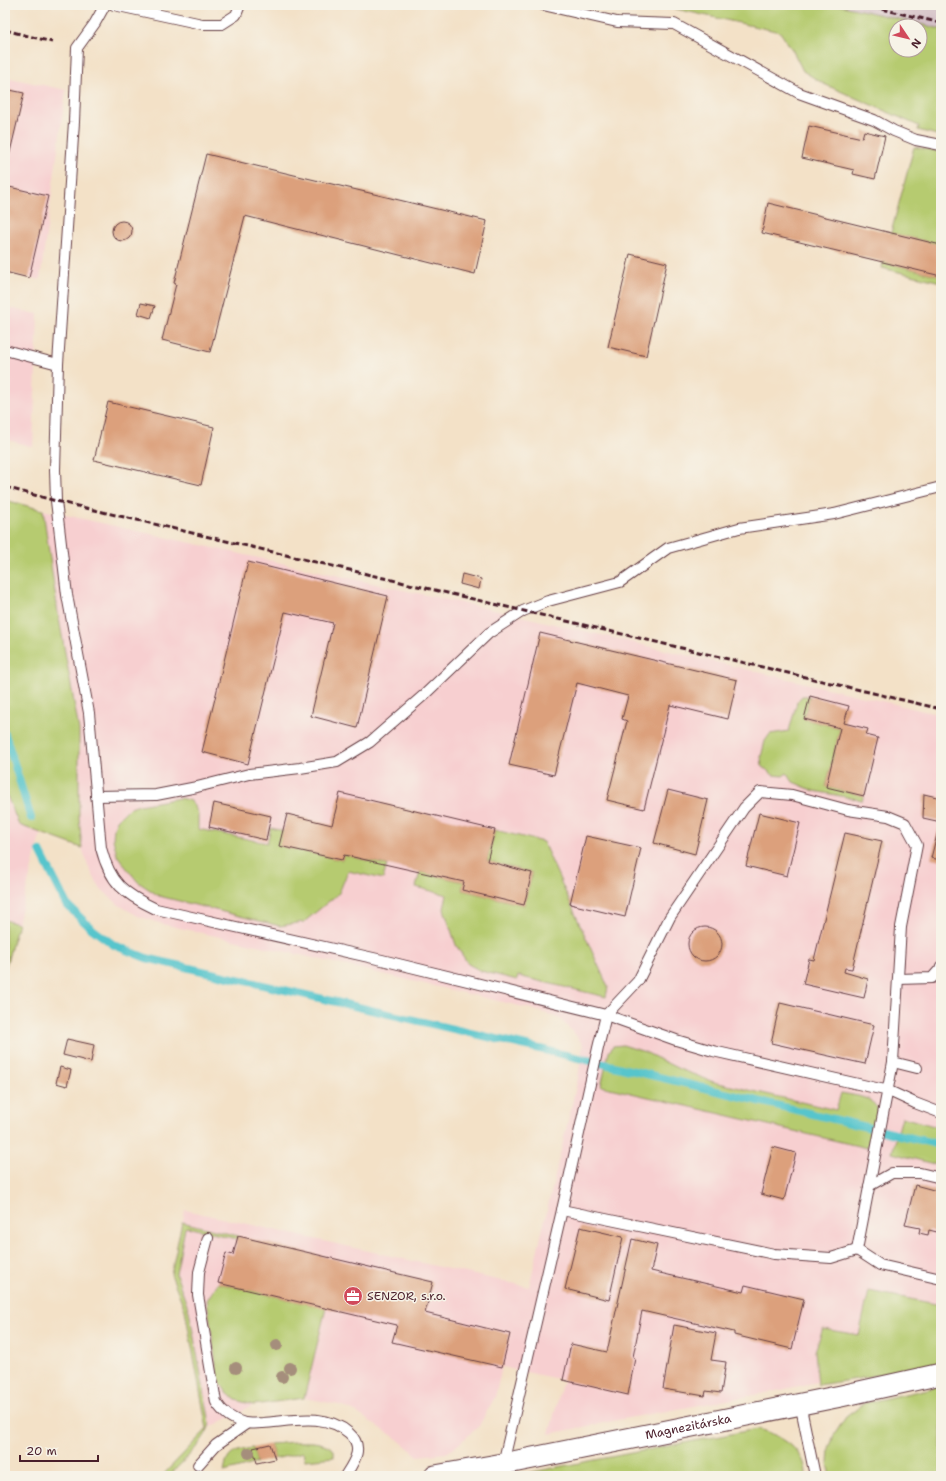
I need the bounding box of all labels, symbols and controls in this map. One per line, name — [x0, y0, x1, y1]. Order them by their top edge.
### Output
north arrow — [888, 18, 928, 58]
text: N — [907, 36, 924, 52]
office icon: SENZOR, s.r.o. — [342, 1285, 364, 1307]
place label: SENZOR, s.r.o. — [367, 1288, 446, 1304]
street label: Magnezitárska — [644, 1410, 733, 1443]
scale bar — [20, 1437, 98, 1463]
text: 20 m — [26, 1443, 57, 1459]

